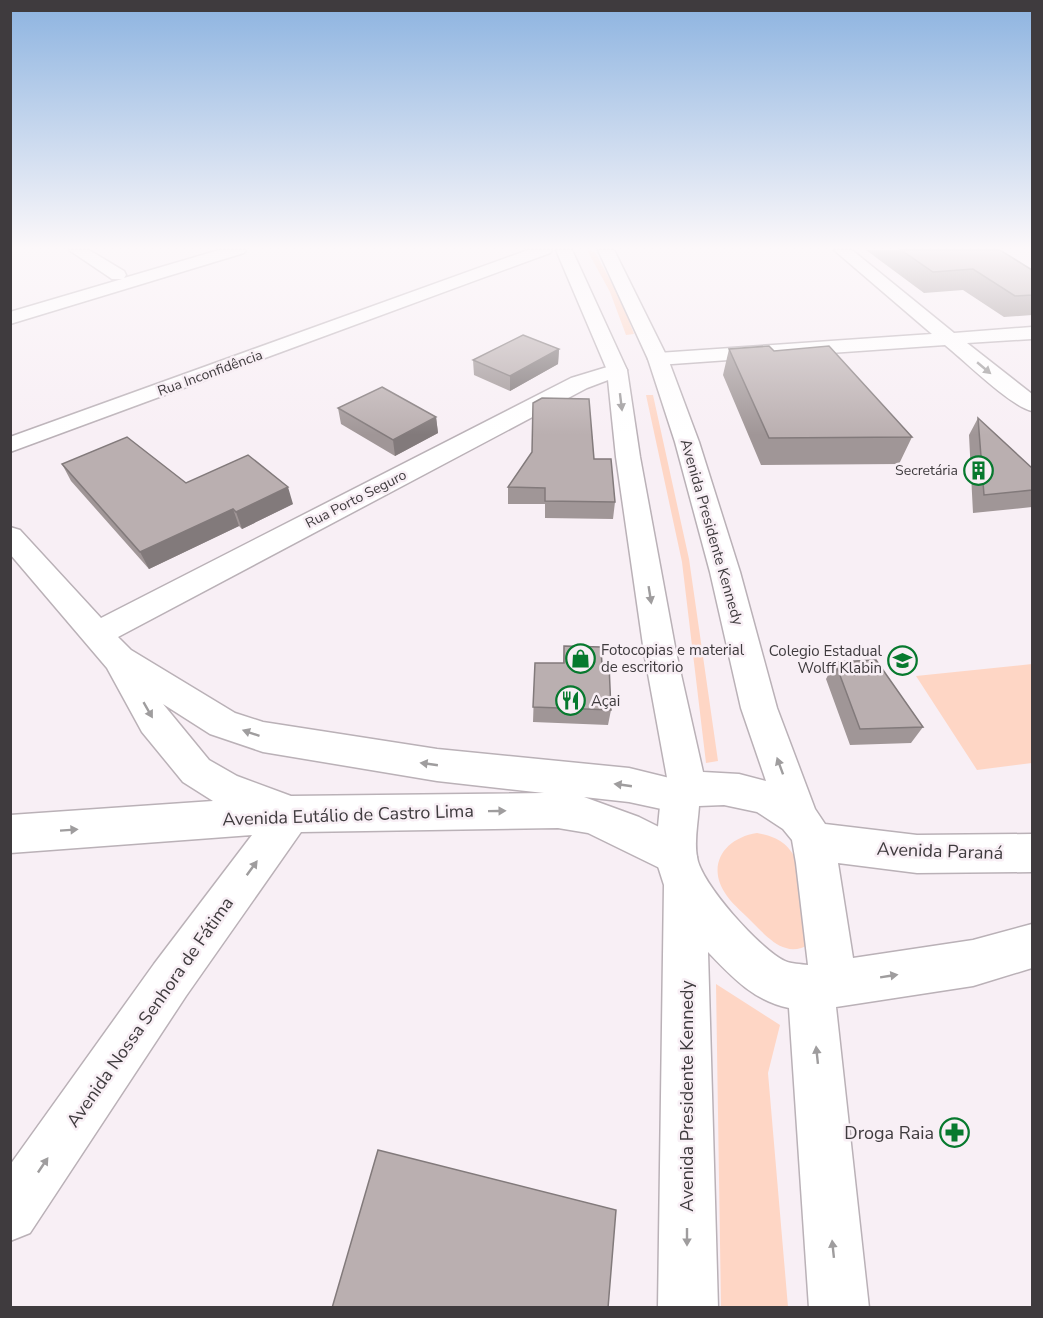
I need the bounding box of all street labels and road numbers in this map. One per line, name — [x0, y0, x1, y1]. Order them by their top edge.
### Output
street label: Rua Inconfidência — [155, 345, 265, 401]
street label: Avenida Presidente Kennedy — [676, 437, 748, 628]
street label: Rua Porto Seguro — [302, 465, 410, 533]
street label: Avenida Eutálio de Castro Lima — [222, 799, 474, 831]
street label: Avenida Paraná — [876, 837, 1004, 865]
street label: Avenida Nossa Senhora de Fátima — [61, 892, 239, 1132]
street label: Avenida Presidente Kennedy — [675, 980, 699, 1212]

